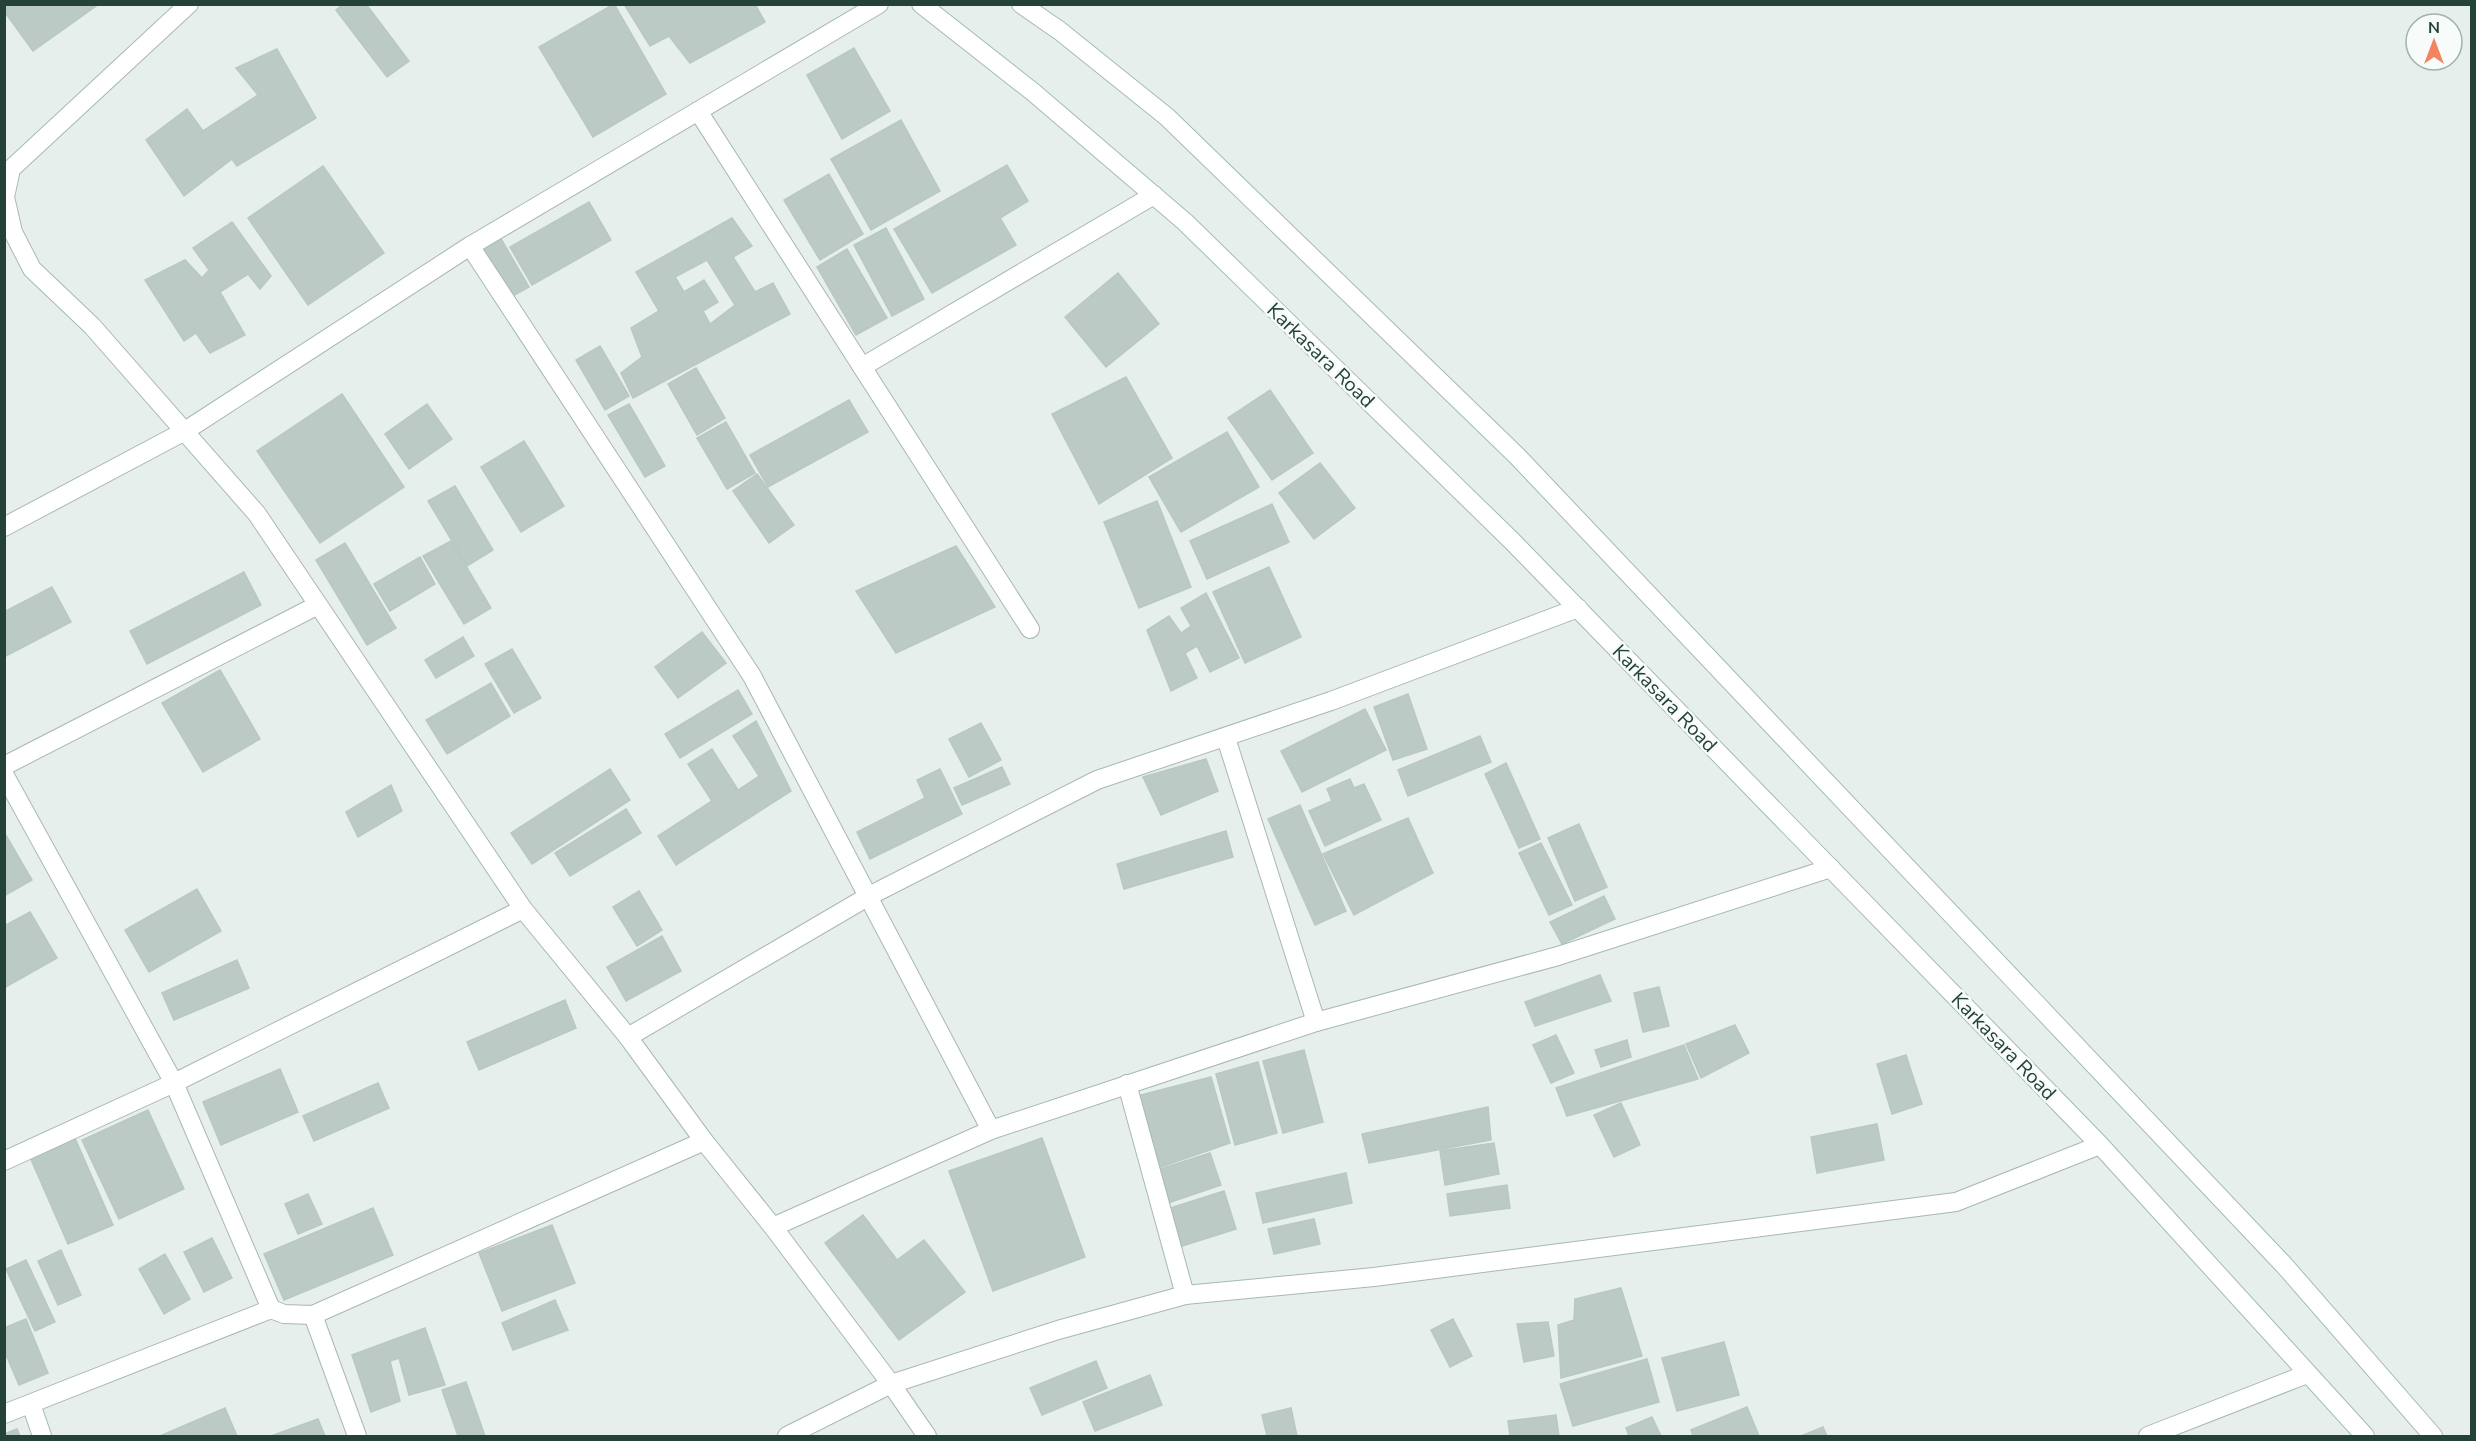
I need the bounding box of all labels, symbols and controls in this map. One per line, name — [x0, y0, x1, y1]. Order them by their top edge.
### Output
north arrow — [2404, 12, 2464, 72]
text: N — [2428, 17, 2440, 39]
street label: Karkasara Road — [1261, 297, 1380, 414]
street label: Karkasara Road — [1606, 639, 1723, 758]
street label: Karkasara Road — [1945, 987, 2062, 1106]

